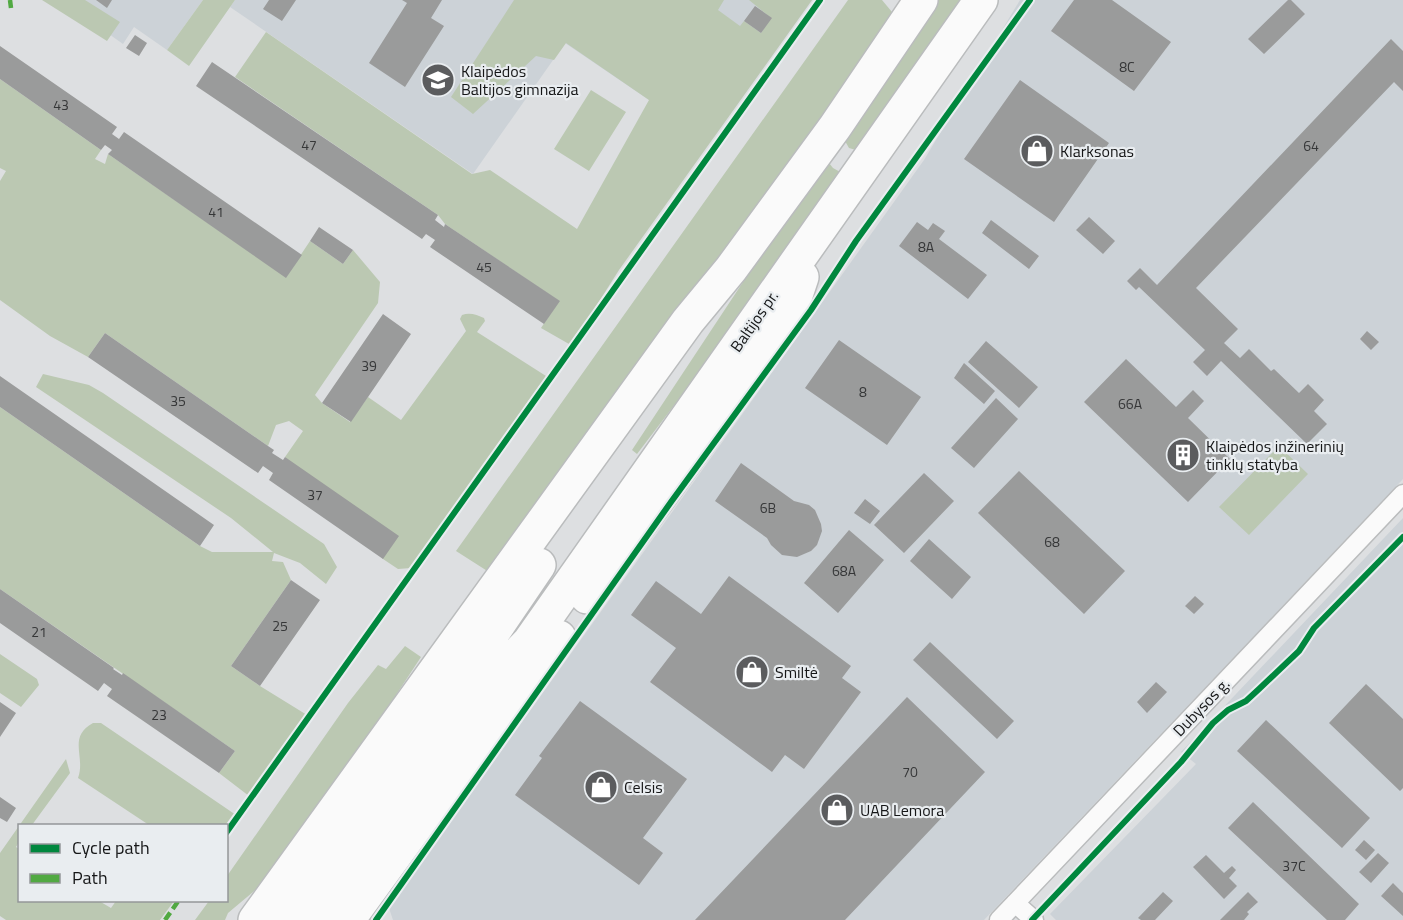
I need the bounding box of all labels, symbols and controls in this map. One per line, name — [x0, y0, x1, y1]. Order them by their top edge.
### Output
house number: 8C — [1119, 56, 1135, 77]
place label: Klaipėdos Baltijos gimnazija — [461, 59, 579, 101]
school or university icon: Klaipėdos Baltijos gimnazija — [420, 62, 456, 98]
house number: 43 — [53, 94, 69, 115]
shop icon: Klarksonas — [1019, 133, 1055, 169]
house number: 47 — [301, 134, 317, 155]
house number: 64 — [1303, 135, 1319, 156]
place label: Klarksonas — [1060, 139, 1134, 163]
house number: 41 — [208, 201, 224, 222]
house number: 8A — [918, 236, 935, 257]
house number: 45 — [476, 256, 492, 277]
street label: Baltijos pr. — [724, 285, 784, 357]
house number: 39 — [361, 355, 377, 376]
house number: 8 — [859, 381, 867, 402]
house number: 35 — [170, 390, 186, 411]
house number: 66A — [1118, 393, 1143, 414]
place label: Klaipėdos inžinerinių tinklų statyba — [1206, 434, 1344, 476]
building icon: Klaipėdos inžinerinių tinklų statyba — [1165, 437, 1201, 473]
house number: 37 — [307, 484, 323, 505]
house number: 6B — [760, 497, 776, 518]
house number: 68 — [1044, 531, 1060, 552]
house number: 68A — [832, 560, 857, 581]
house number: 25 — [272, 615, 288, 636]
house number: 21 — [31, 621, 47, 642]
shop icon: Smiltė — [734, 654, 770, 690]
place label: Smiltė — [775, 660, 818, 684]
street label: Dubysos g. — [1167, 672, 1235, 742]
house number: 23 — [151, 704, 167, 725]
house number: 70 — [902, 761, 918, 782]
shop icon: Celsis — [583, 769, 619, 805]
place label: Celsis — [624, 775, 663, 799]
shop icon: UAB Lemora — [819, 792, 855, 828]
place label: UAB Lemora — [860, 798, 944, 822]
legend — [18, 824, 228, 902]
text: Cycle path — [72, 834, 150, 861]
house number: 37C — [1282, 855, 1306, 876]
text: Path — [72, 864, 108, 891]

